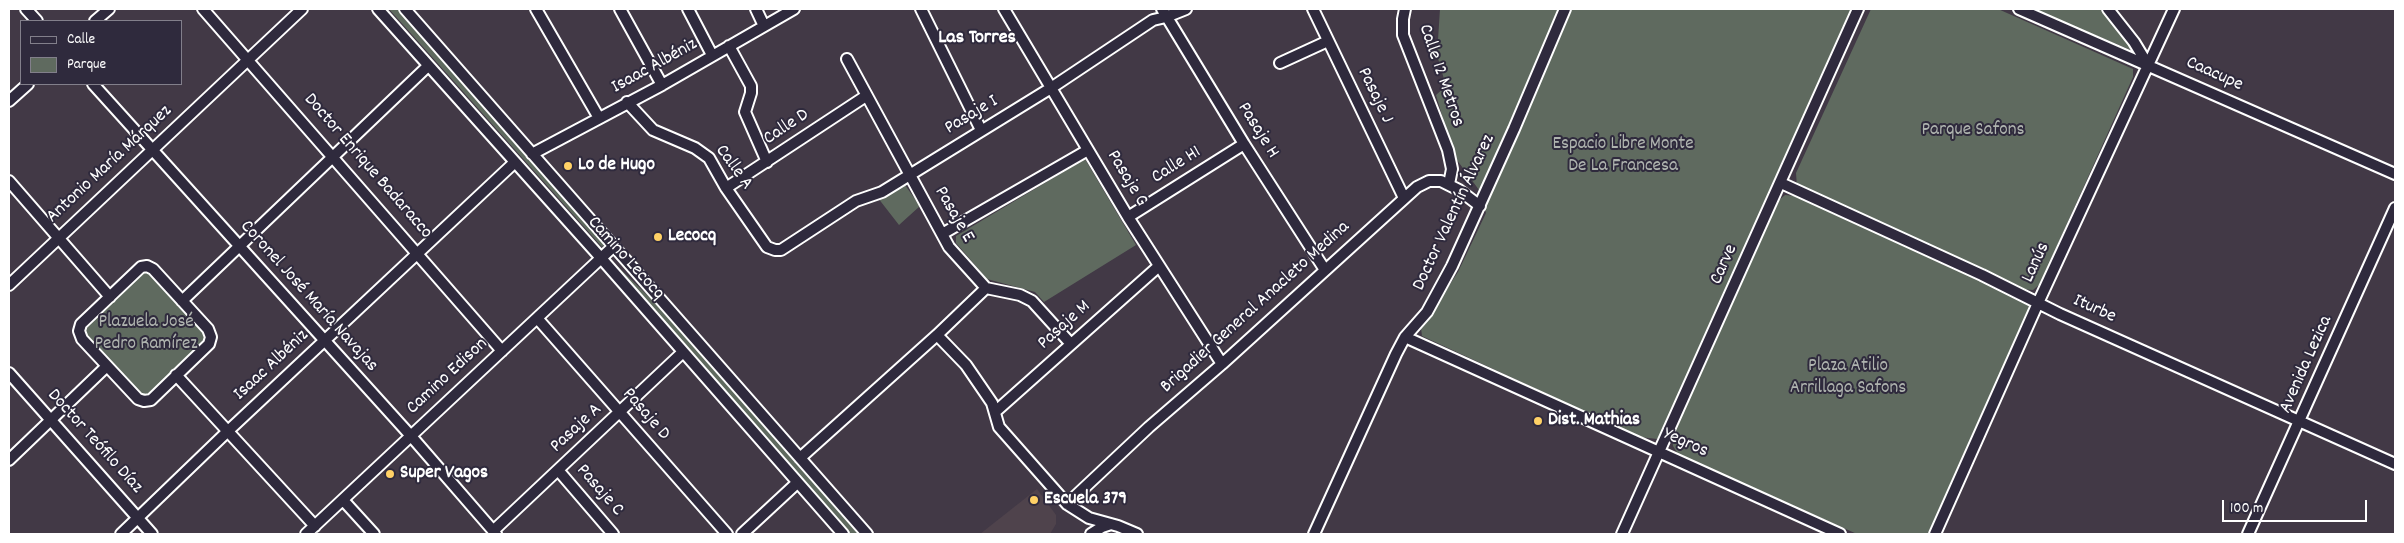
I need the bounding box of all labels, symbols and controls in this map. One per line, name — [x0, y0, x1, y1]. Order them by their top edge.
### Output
legend — [20, 20, 182, 85]
street label: Calle 12 Metros — [1412, 22, 1468, 130]
district label: Las Torres — [938, 27, 1016, 51]
text: Calle — [67, 29, 95, 51]
street label: Isaac Albéniz — [608, 34, 702, 100]
street label: Caacupe — [2182, 52, 2246, 98]
text: Parque — [67, 54, 106, 76]
street label: Pasaje J — [1351, 64, 1397, 128]
street label: Doctor Enrique Badaracco — [298, 90, 436, 244]
street label: Pasaje I — [941, 91, 1003, 141]
street label: Pasaje H — [1231, 99, 1283, 163]
street label: Antonio María Márquez — [42, 101, 178, 229]
street label: Calle D — [760, 105, 814, 151]
park label: Parque Safons — [1921, 120, 2025, 142]
street label: Doctor Valentín Álvarez — [1409, 131, 1501, 295]
park label: Espacio Libre Monte De La Francesa — [1552, 134, 1694, 178]
street label: Calle A — [709, 141, 757, 195]
street label: Calle H1 — [1148, 142, 1206, 190]
street label: Pasaje G — [1100, 147, 1152, 211]
place label: Lo de Hugo — [578, 155, 655, 177]
marker: Lo de Hugo — [562, 160, 574, 172]
street label: Pasaje E — [928, 183, 978, 247]
street label: Camino Lecocq — [581, 212, 669, 306]
street label: Coronel José María Navajas — [234, 216, 382, 378]
street label: Brigadier General Anacleto Medina — [1157, 217, 1355, 399]
place label: Lecocq — [668, 226, 716, 248]
marker: Lecocq — [652, 231, 664, 243]
street label: Lanús — [2018, 239, 2056, 287]
street label: Carve — [1706, 241, 1744, 289]
street label: Iturbe — [2069, 290, 2119, 330]
street label: Pasaje M — [1034, 296, 1096, 356]
park label: Plazuela José Pedro Ramírez — [94, 312, 198, 356]
street label: Avenida Lezica — [2275, 313, 2339, 417]
street label: Isaac Albéniz — [230, 325, 314, 407]
street label: Camino Edison — [403, 334, 493, 420]
park label: Plaza Atilio Arrillaga Safons — [1790, 356, 1906, 400]
street label: Pasaje D — [616, 384, 674, 446]
street label: Doctor Teófilo Díaz — [41, 385, 147, 499]
street label: Pasaje A — [546, 399, 608, 459]
place label: Dist. Mathias — [1548, 410, 1640, 432]
marker: Dist. Mathias — [1532, 415, 1544, 427]
street label: Yegros — [1659, 424, 1711, 464]
street label: Pasaje C — [570, 460, 628, 522]
place label: Super Vagos — [400, 463, 488, 485]
marker: Super Vagos — [384, 468, 396, 480]
place label: Escuela 379 — [1044, 489, 1127, 511]
scale bar — [2224, 490, 2369, 522]
marker: Escuela 379 — [1028, 494, 1040, 506]
text: 100 m — [2230, 498, 2263, 520]

